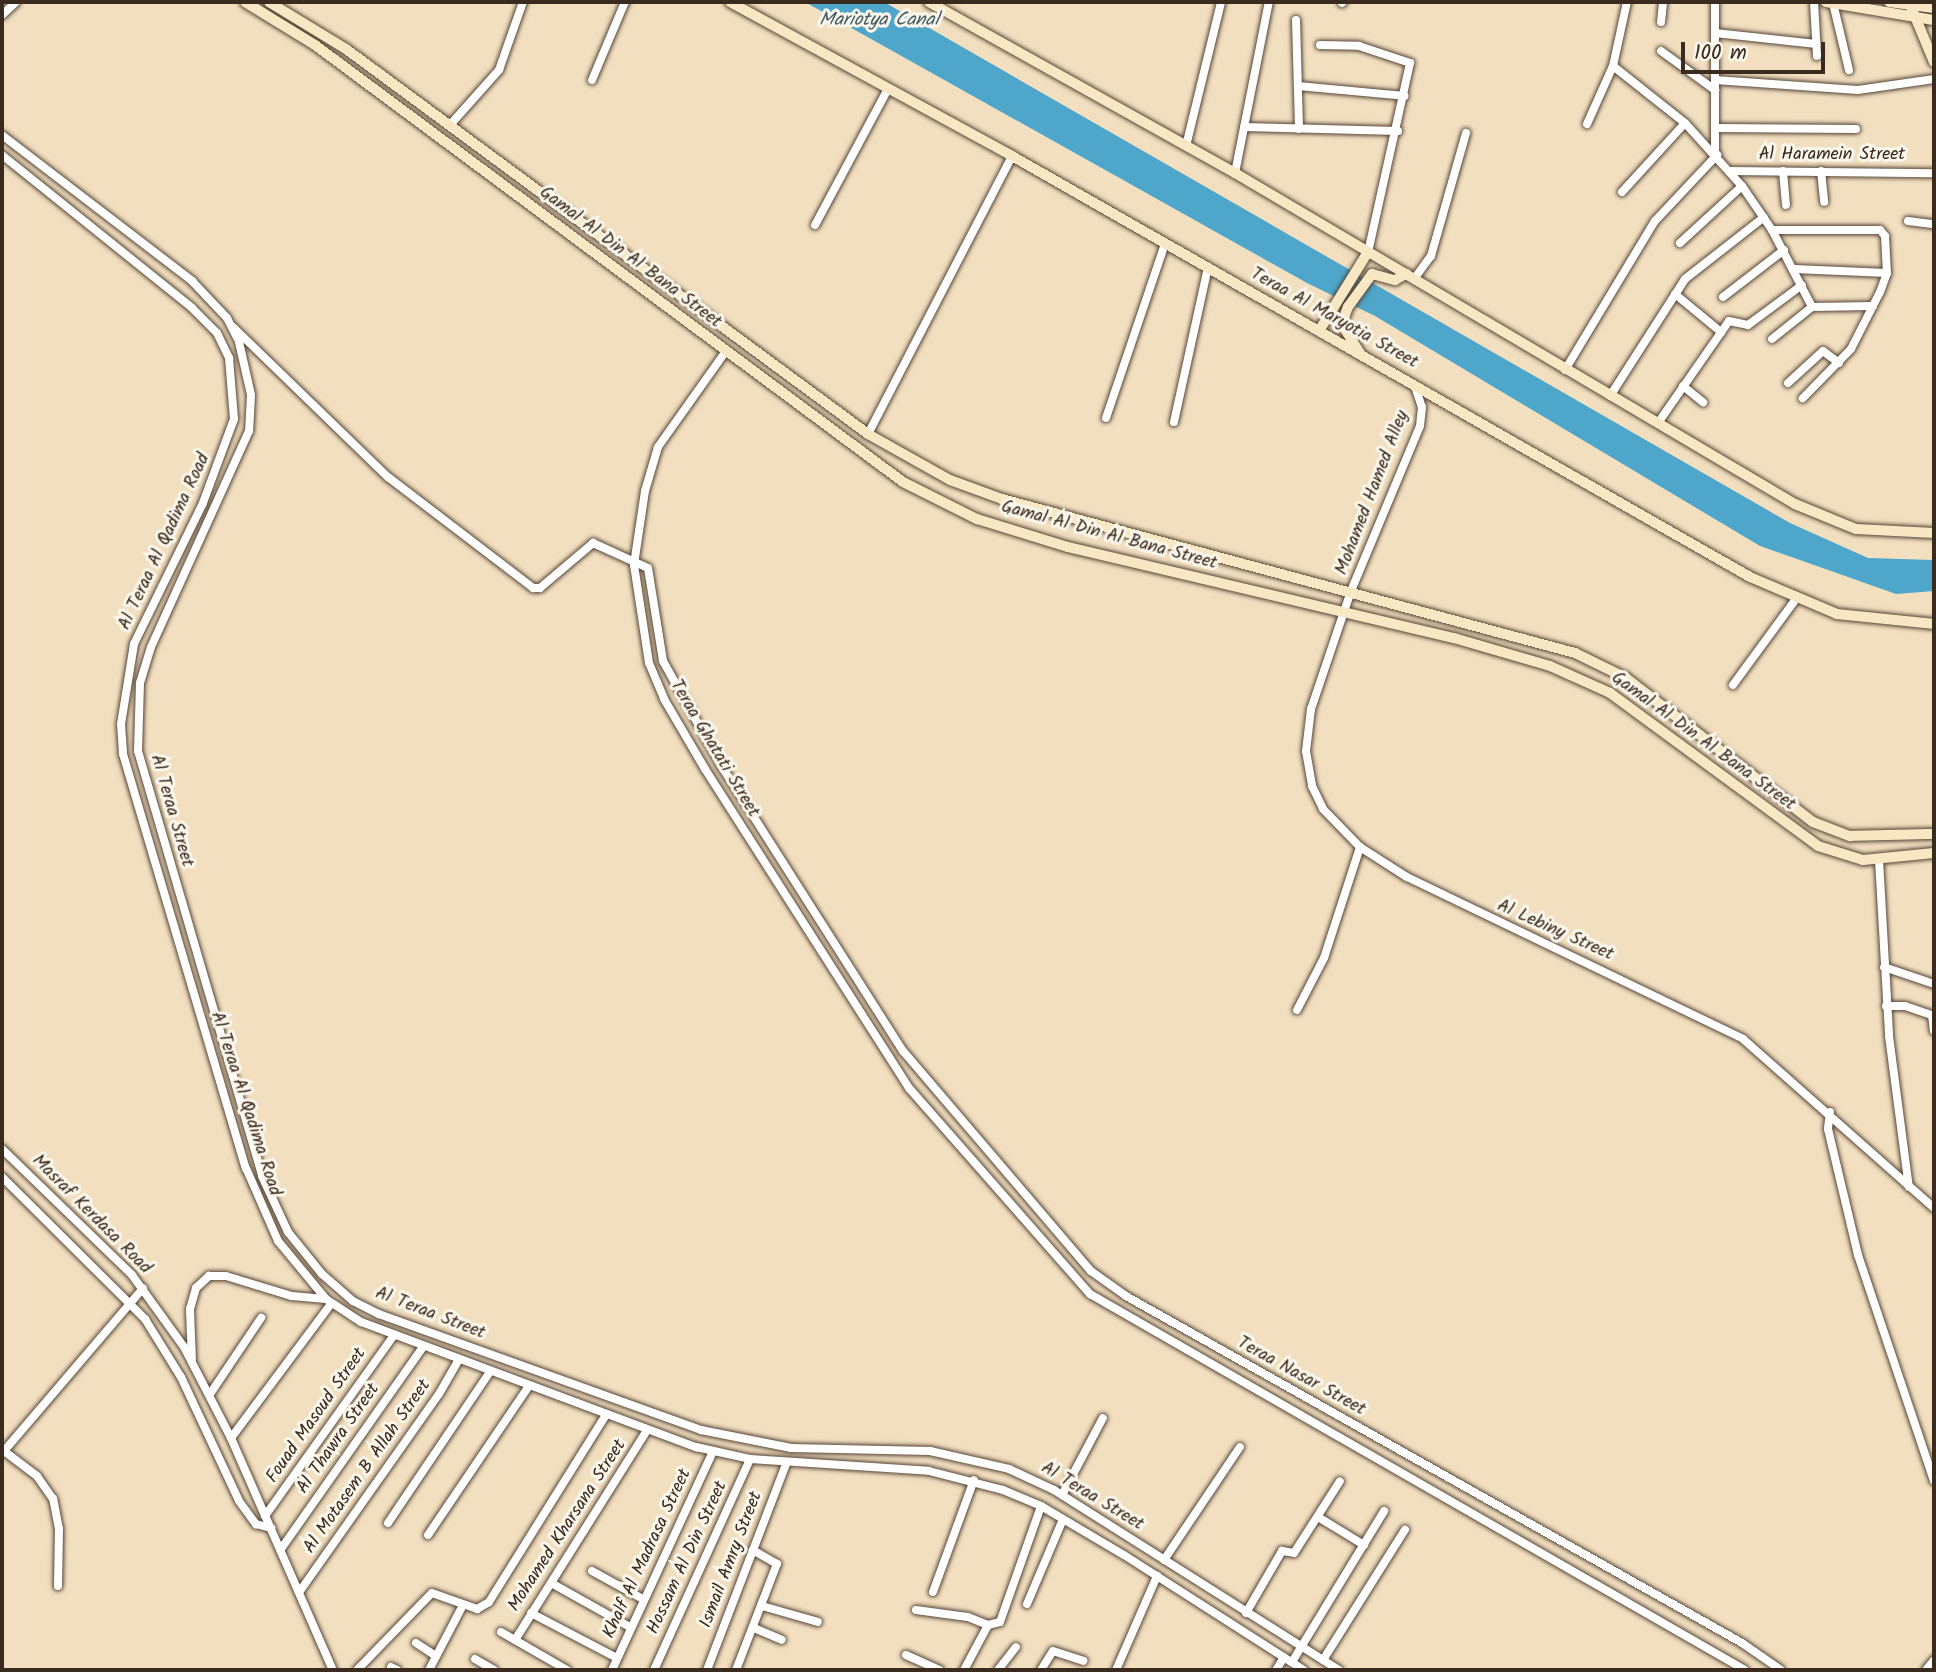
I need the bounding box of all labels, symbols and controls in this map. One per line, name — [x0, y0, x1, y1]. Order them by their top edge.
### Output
water label: Mariotya Canal — [819, 10, 939, 32]
scale bar — [1684, 28, 1828, 72]
text: 100 m — [1694, 37, 1747, 70]
street label: Al Haramein Street — [1759, 144, 1905, 166]
street label: Gamal Al Din Al Bana Street — [535, 182, 725, 334]
street label: Teraa Al Maryotia Street — [1246, 264, 1422, 374]
street label: Mohamed Hamed Alley — [1332, 408, 1414, 578]
street label: Al Teraa Al Qadima Road — [115, 450, 215, 634]
street label: Gamal Al Din Al Bana Street — [999, 497, 1219, 575]
street label: Gamal Al Din Al Bana Street — [1607, 668, 1799, 816]
street label: Teraa Ghatati Street — [664, 676, 764, 822]
street label: Al Teraa Street — [145, 752, 197, 870]
street label: Al Lebiny Street — [1493, 896, 1617, 966]
street label: Al Teraa Al Qadima Road — [205, 1009, 285, 1199]
street label: Masraf Kerdasa Road — [27, 1151, 155, 1279]
street label: Al Teraa Street — [372, 1283, 488, 1345]
street label: Teraa Nasar Street — [1233, 1333, 1369, 1421]
street label: Fouad Masoud Street — [262, 1344, 372, 1488]
street label: Al Motasem B Allah Street — [300, 1376, 436, 1558]
street label: Al Thawra Street — [293, 1380, 385, 1498]
street label: Mohamed Kharsana Street — [504, 1436, 632, 1616]
street label: Al Teraa Street — [1037, 1458, 1147, 1536]
street label: Khalf Al Madrasa Street — [599, 1466, 697, 1642]
street label: Hossam Al Din Street — [643, 1478, 733, 1638]
street label: Ismail Amry Street — [696, 1489, 768, 1631]

